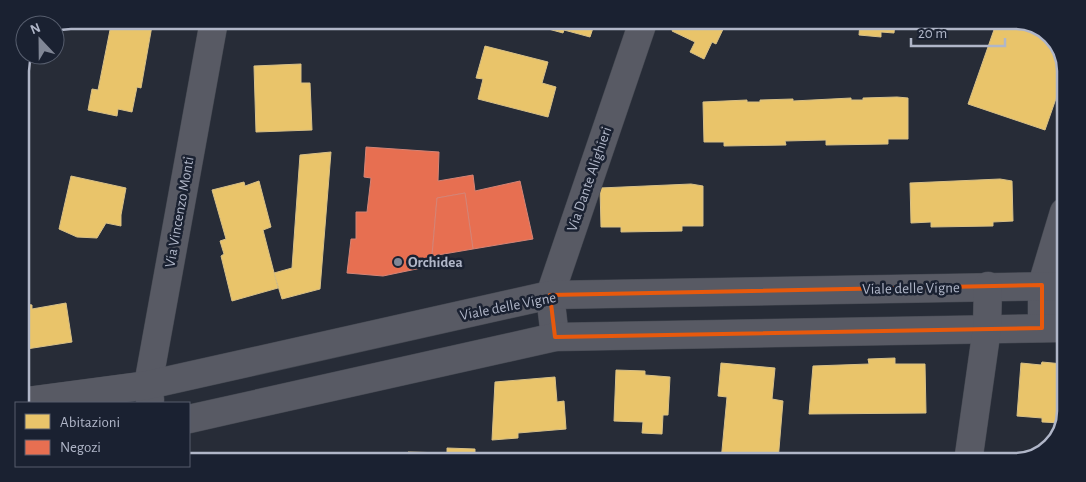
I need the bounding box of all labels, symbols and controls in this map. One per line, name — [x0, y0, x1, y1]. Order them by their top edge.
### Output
north arrow — [15, 15, 65, 65]
scale bar — [911, 15, 1005, 47]
text: N — [28, 21, 43, 37]
text: 20 m — [918, 26, 947, 41]
street label: Via Dante Alighieri — [565, 125, 614, 234]
street label: Via Vincenzo Monti — [162, 155, 197, 269]
place label: Orchidea — [408, 255, 463, 270]
marker: Orchidea — [392, 256, 404, 268]
street label: Viale delle Vigne — [862, 280, 960, 297]
street label: Viale delle Vigne — [459, 290, 558, 323]
legend — [15, 402, 190, 467]
text: Abitazioni — [60, 415, 120, 430]
text: Negozi — [60, 440, 101, 455]

